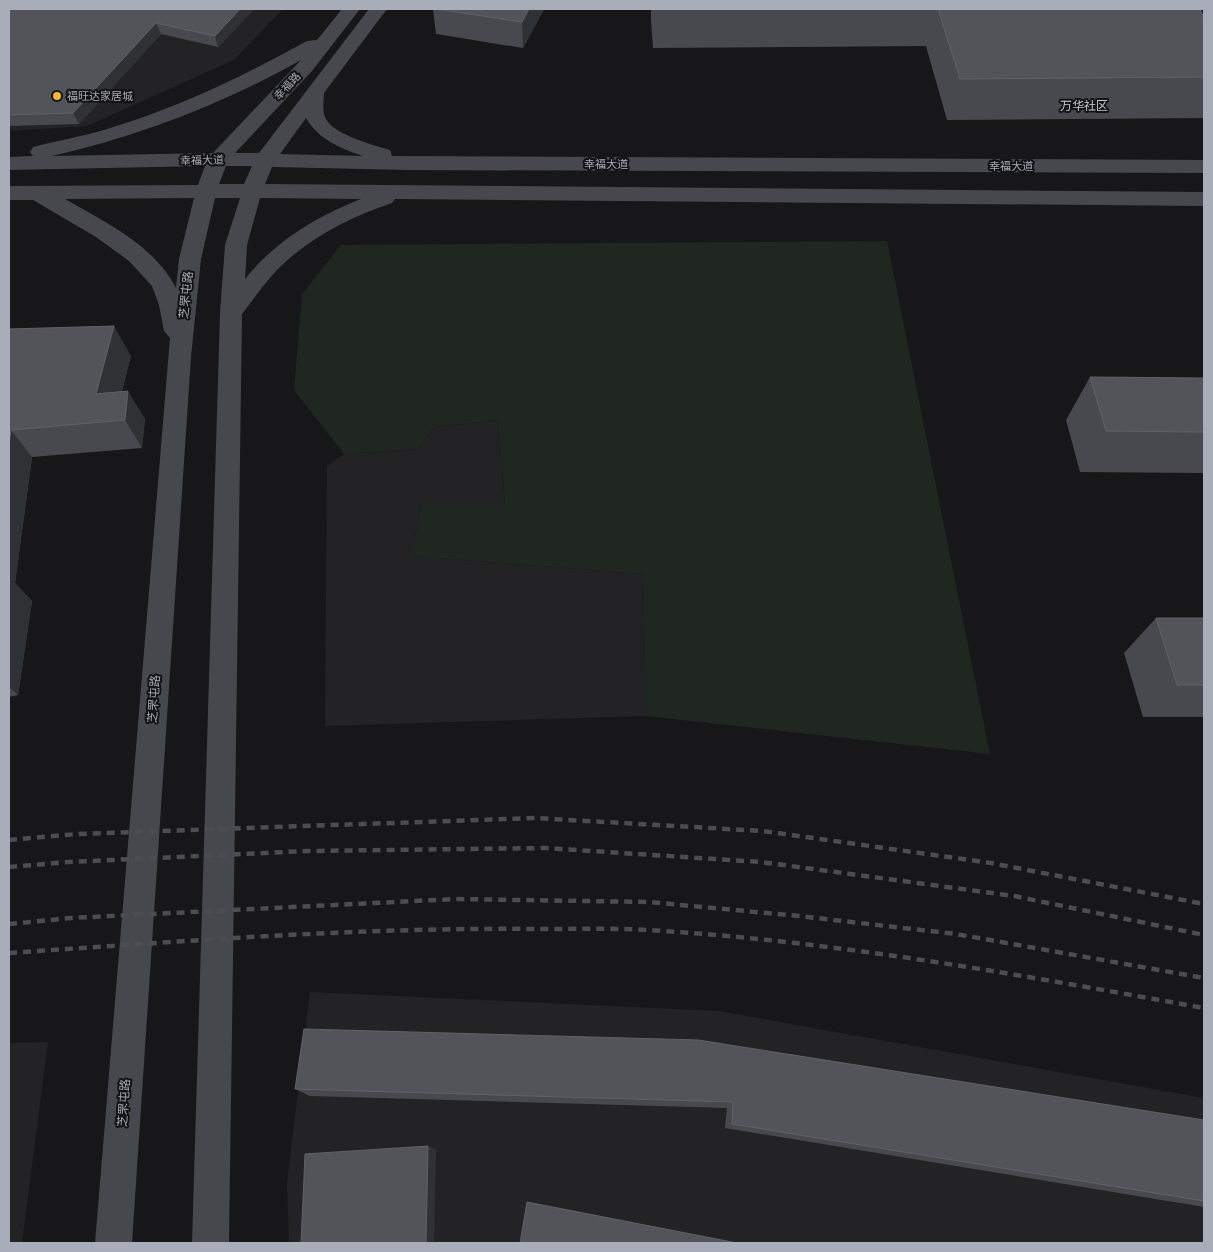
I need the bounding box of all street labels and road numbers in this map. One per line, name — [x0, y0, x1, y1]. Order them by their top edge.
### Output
street label: 幸福路 — [271, 70, 303, 103]
street label: 幸福大道 — [180, 154, 224, 167]
street label: 幸福大道 — [584, 158, 628, 171]
street label: 幸福大道 — [989, 160, 1033, 173]
street label: 芝罘屯路 — [177, 270, 195, 320]
street label: 芝罘屯路 — [145, 675, 163, 723]
street label: 芝罘屯路 — [115, 1079, 133, 1127]

